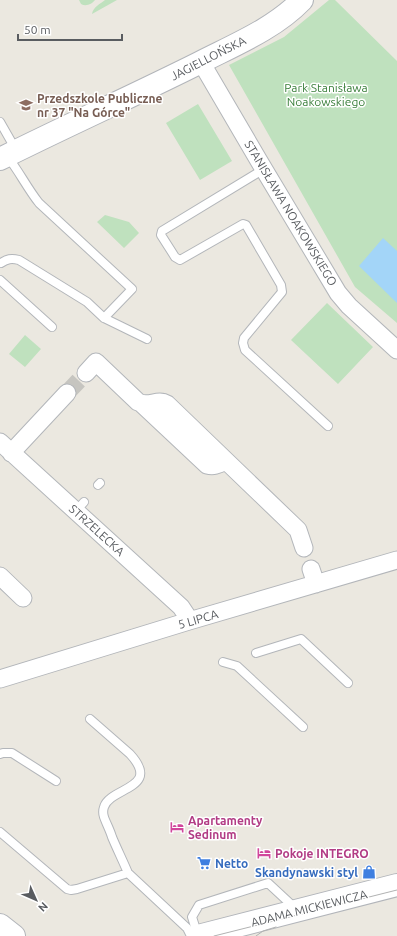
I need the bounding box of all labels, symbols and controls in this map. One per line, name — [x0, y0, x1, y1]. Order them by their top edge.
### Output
scale bar — [18, 16, 122, 42]
text: 50 m — [24, 23, 51, 36]
street label: JAGIELLOŃSKA — [168, 33, 248, 83]
park label: Park Stanisława Noakowskiego — [284, 81, 368, 108]
place label: Przedszkole Publiczne nr 37 "Na Górce" — [37, 92, 162, 119]
school or university icon: Przedszkole Publiczne nr 37 "Na Górce" — [18, 97, 34, 113]
street label: STANISŁAWA NOAKOWSKIEGO — [242, 138, 340, 288]
street label: STRZELECKA — [67, 502, 127, 558]
street label: 5 LIPCA — [176, 607, 220, 631]
place label: Apartamenty Sedinum — [188, 814, 263, 841]
hotel icon: Apartamenty Sedinum — [169, 819, 185, 835]
hotel icon: Pokoje INTEGRO — [256, 845, 272, 861]
place label: Pokoje INTEGRO — [275, 847, 369, 860]
supermarket icon: Netto — [196, 855, 212, 871]
place label: Netto — [215, 857, 248, 870]
shop icon: Skandynawski styl — [361, 864, 377, 880]
place label: Skandynawski styl — [255, 866, 358, 879]
north arrow — [16, 880, 56, 920]
street label: ADAMA MICKIEWICZA — [250, 887, 369, 929]
text: N — [36, 900, 50, 914]

